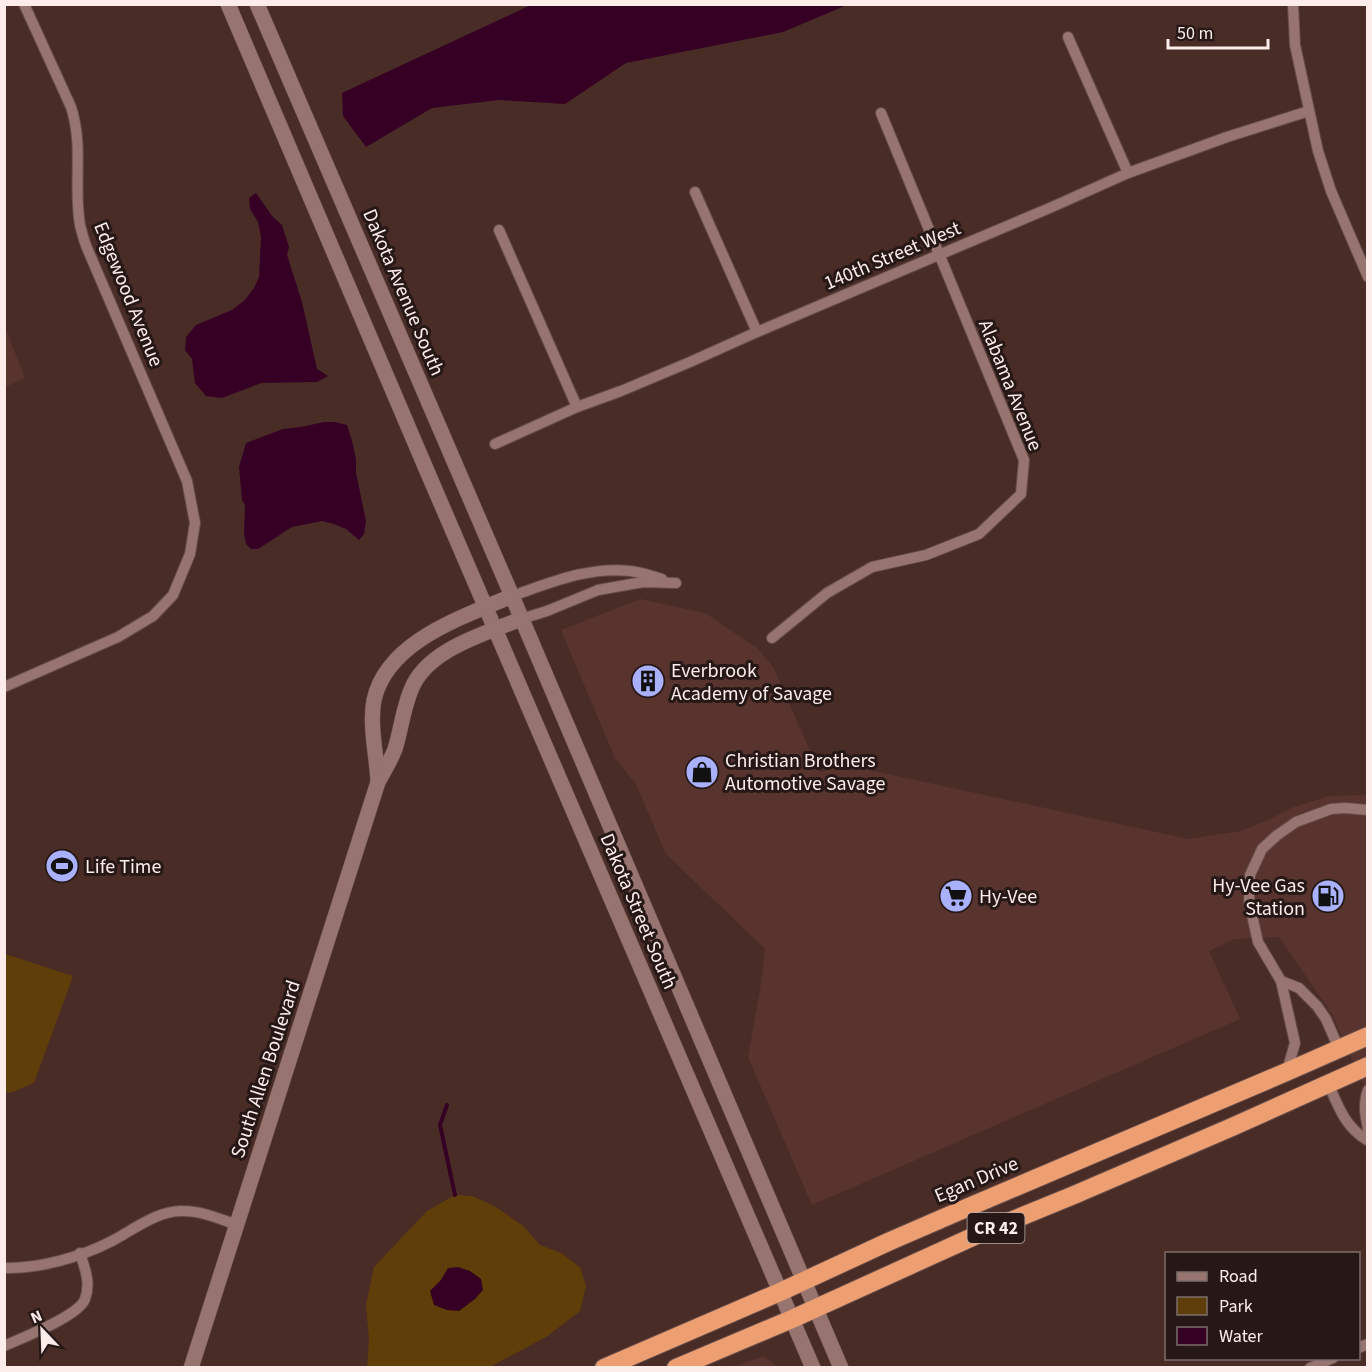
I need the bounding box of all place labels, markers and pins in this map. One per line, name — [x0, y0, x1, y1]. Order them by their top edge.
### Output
place label: Everbrook Academy of Savage — [671, 657, 832, 708]
building icon: Everbrook Academy of Savage — [630, 663, 666, 699]
place label: Christian Brothers Automotive Savage — [725, 747, 885, 798]
shop icon: Christian Brothers Automotive Savage — [684, 754, 720, 790]
sports icon: Life Time — [44, 848, 80, 884]
place label: Life Time — [85, 853, 161, 881]
place label: Hy-Vee Gas Station — [1212, 872, 1305, 923]
supermarket icon: Hy-Vee — [938, 878, 974, 914]
fuel station icon: Hy-Vee Gas Station — [1310, 878, 1346, 914]
place label: Hy-Vee — [979, 883, 1037, 911]

